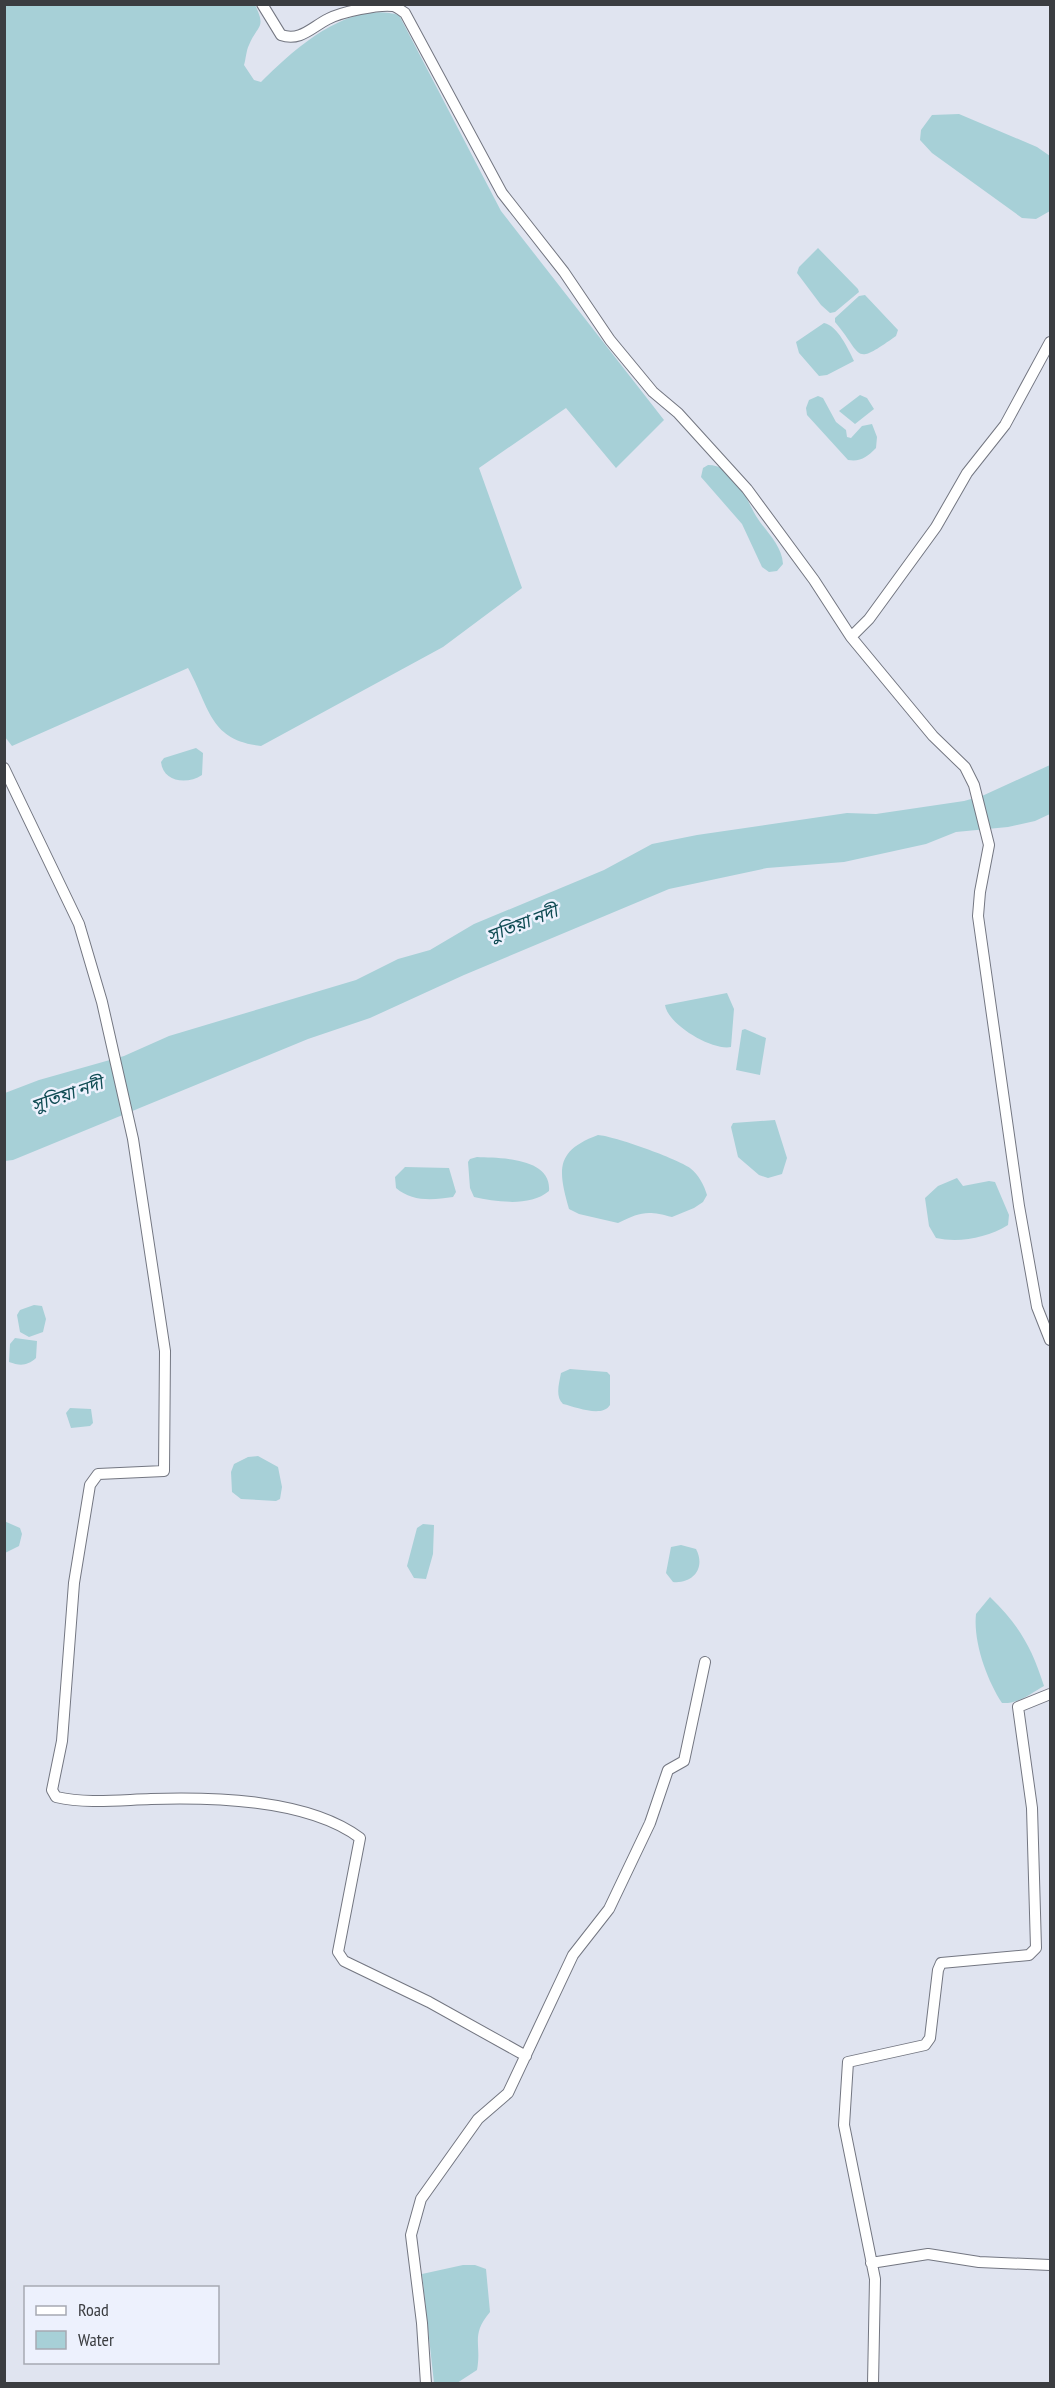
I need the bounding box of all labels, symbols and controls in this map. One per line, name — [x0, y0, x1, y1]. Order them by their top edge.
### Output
water label: সুতিয়া নদী — [483, 898, 564, 947]
water label: সুতিয়া নদী — [28, 1070, 109, 1117]
legend — [24, 2286, 219, 2364]
text: Road — [78, 2298, 109, 2321]
text: Water — [78, 2328, 114, 2351]

